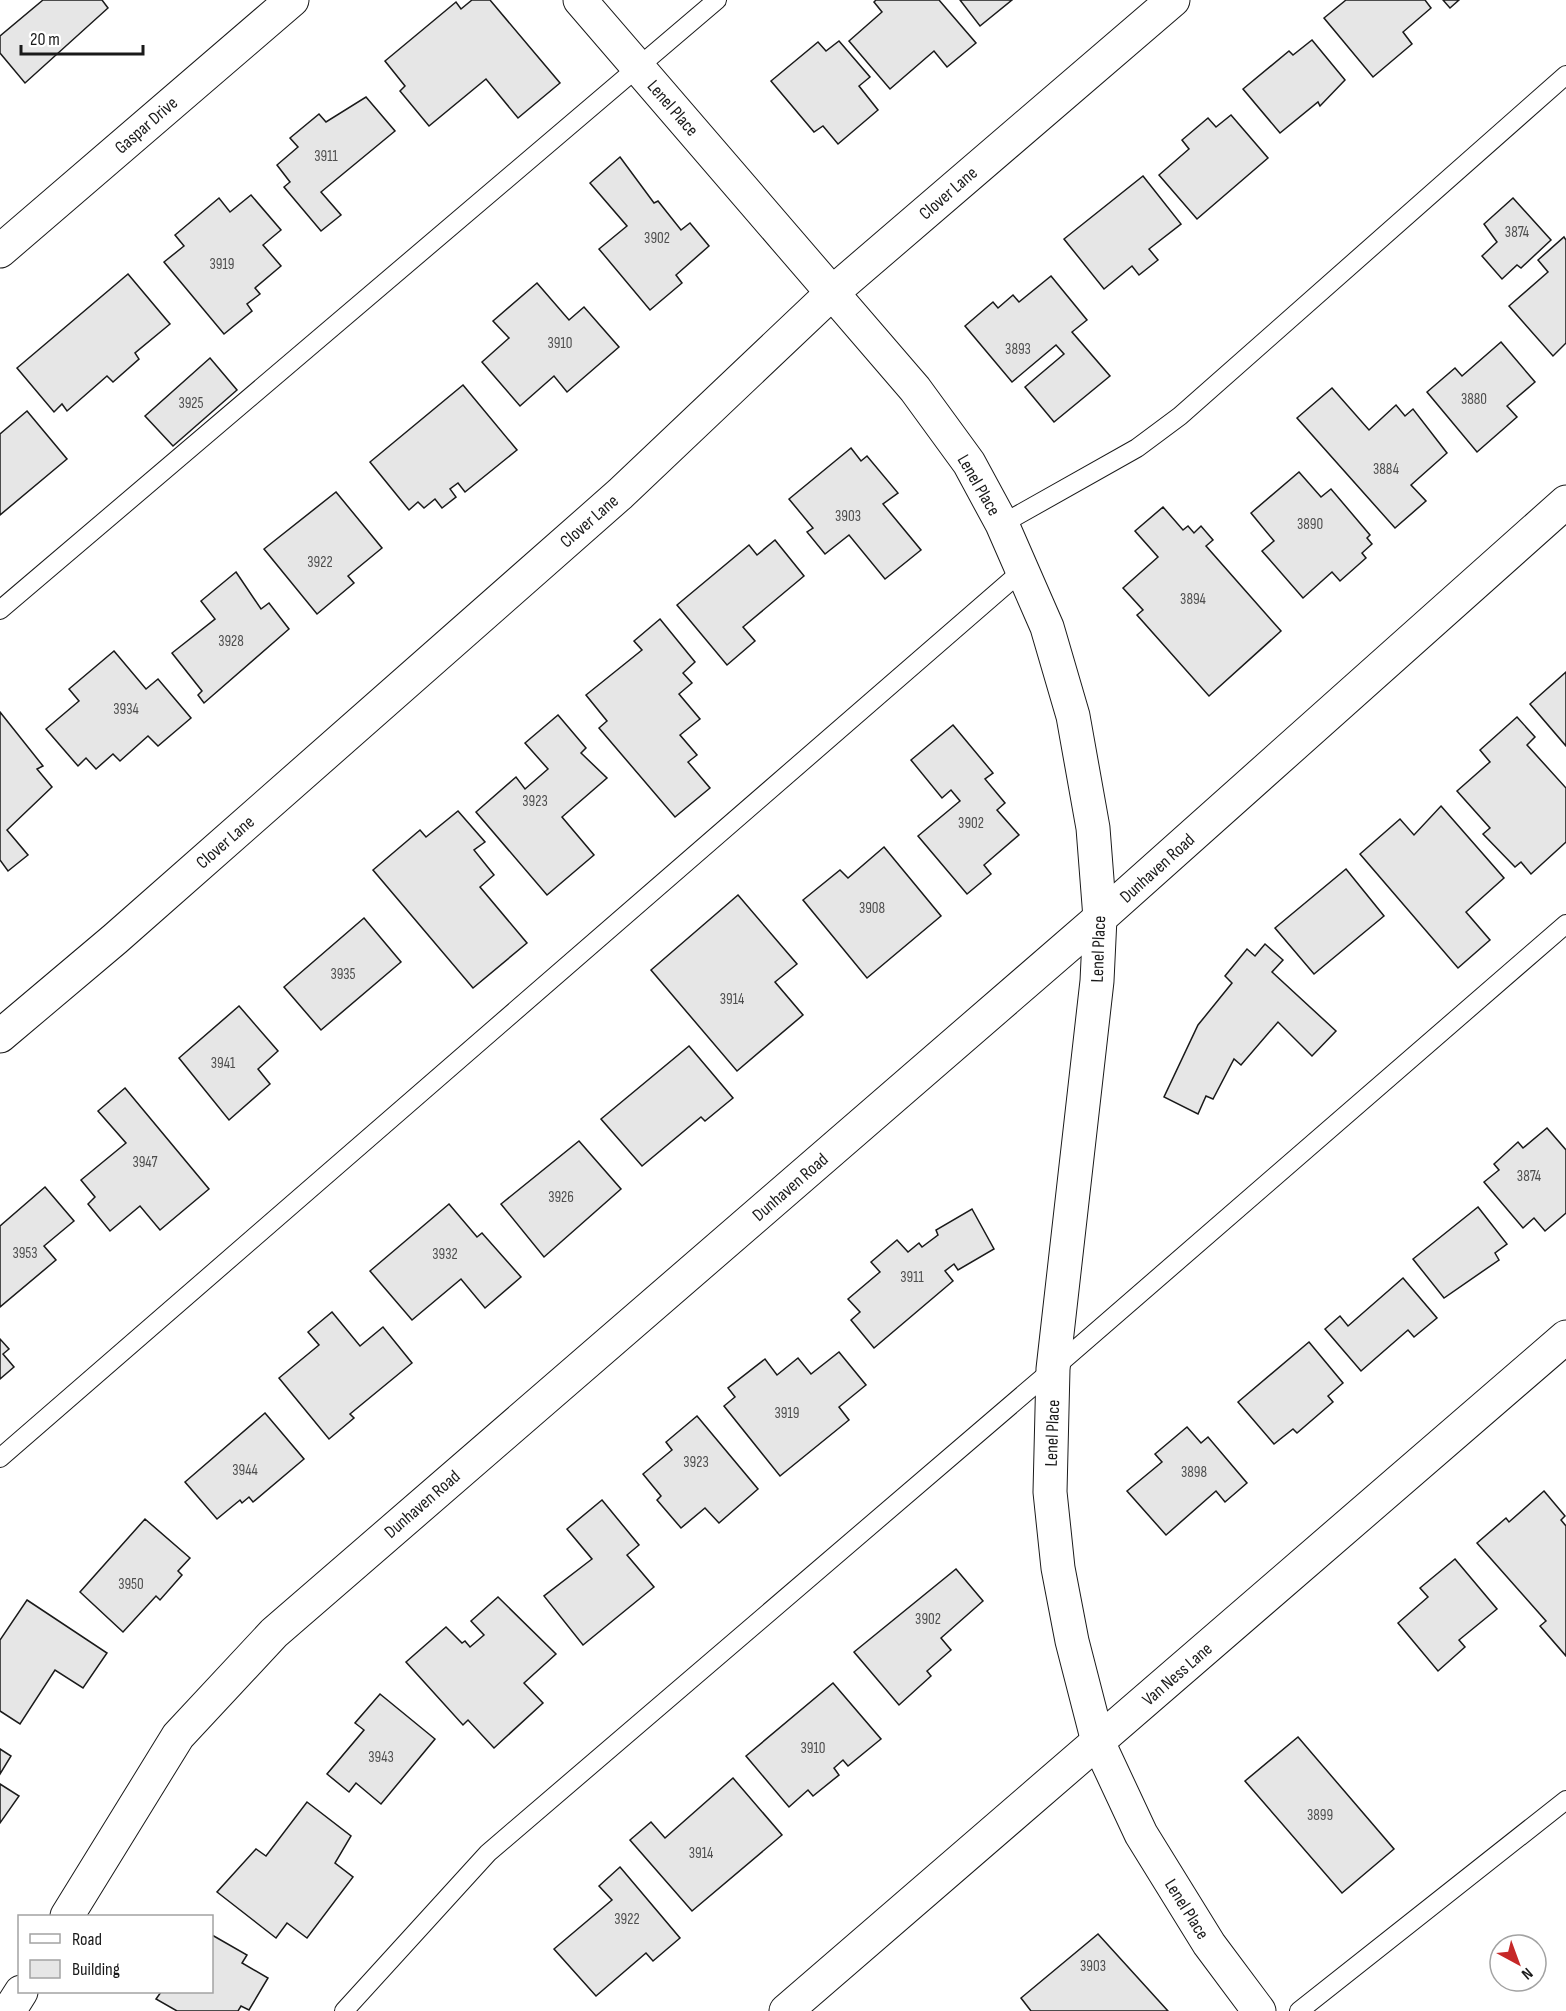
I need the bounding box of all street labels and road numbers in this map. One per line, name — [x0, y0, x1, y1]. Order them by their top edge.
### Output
street label: Lenel Place — [643, 76, 703, 141]
street label: Gaspar Drive — [111, 92, 182, 158]
street label: Clover Lane — [915, 162, 982, 224]
street label: Lenel Place — [953, 451, 1004, 520]
street label: Clover Lane — [556, 490, 623, 552]
street label: Clover Lane — [192, 811, 259, 873]
street label: Dunhaven Road — [1116, 829, 1199, 907]
street label: Lenel Place — [1087, 915, 1110, 983]
street label: Dunhaven Road — [748, 1149, 832, 1226]
street label: Lenel Place — [1041, 1399, 1064, 1467]
street label: Dunhaven Road — [380, 1466, 464, 1543]
street label: Van Ness Lane — [1138, 1638, 1217, 1710]
street label: Lenel Place — [1160, 1875, 1213, 1943]

